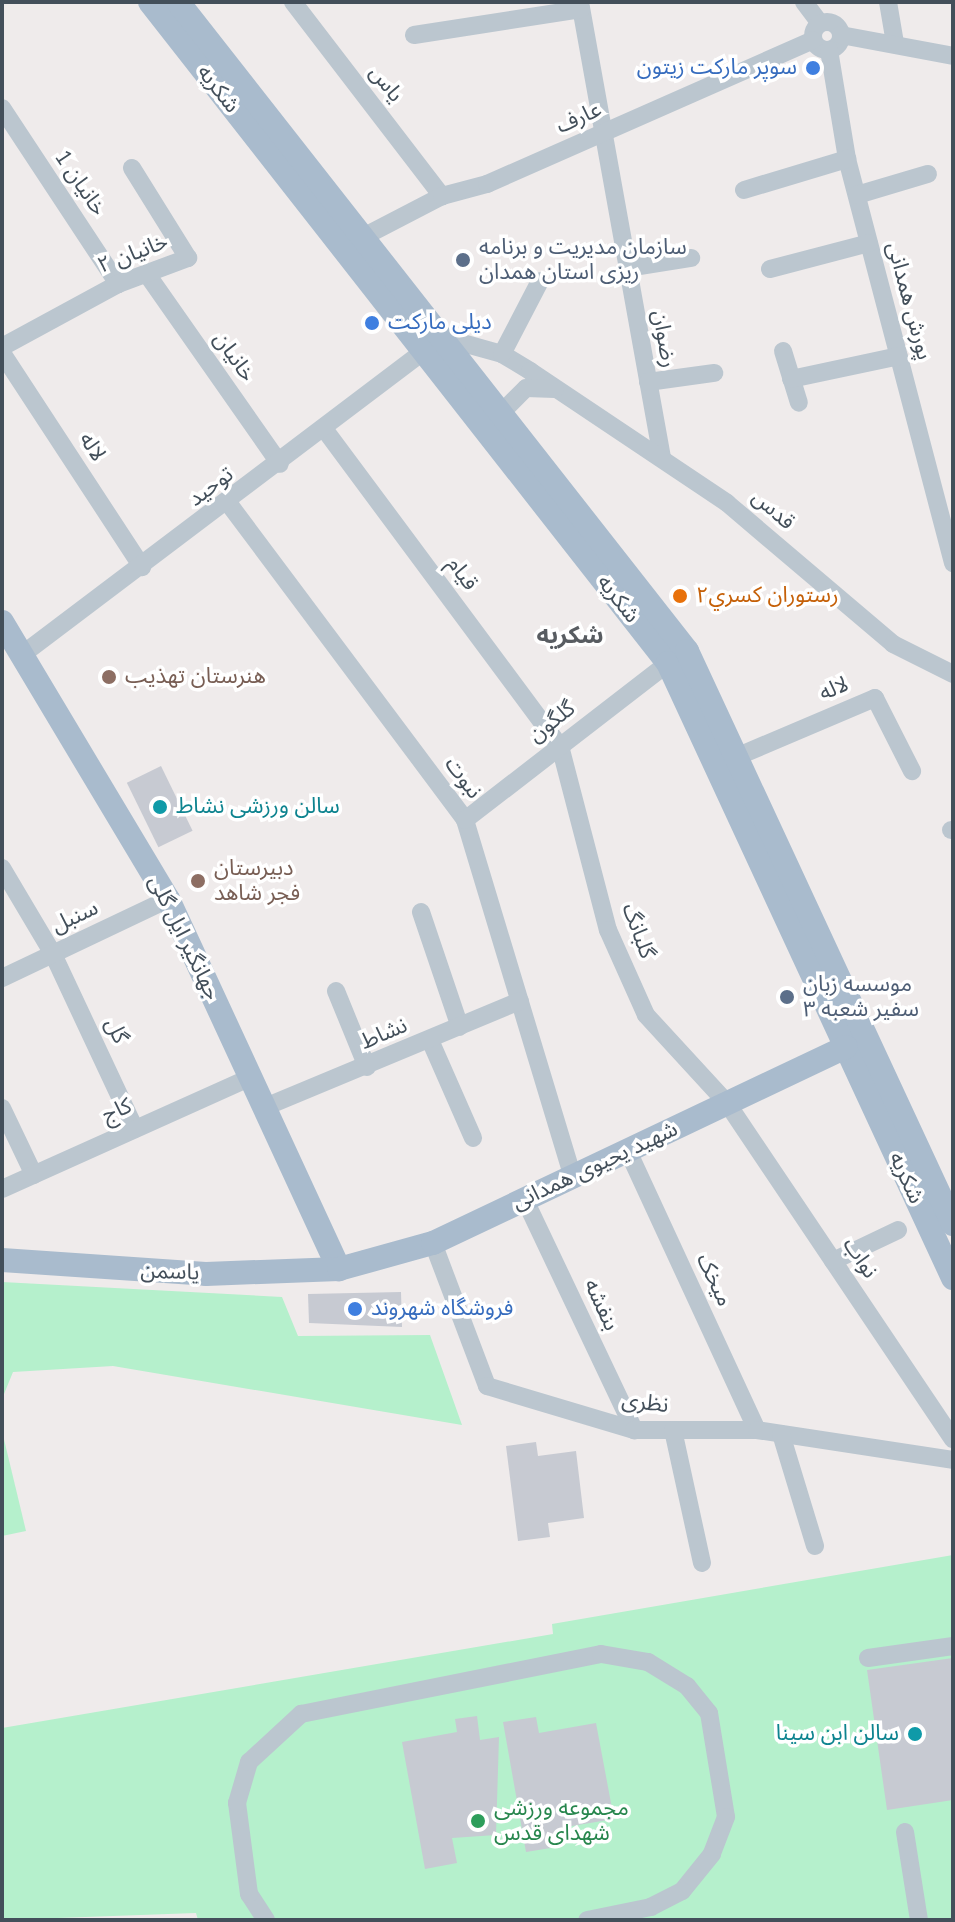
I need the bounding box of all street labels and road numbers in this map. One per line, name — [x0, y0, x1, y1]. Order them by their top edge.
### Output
street label: شکریه — [191, 60, 245, 118]
street label: یاس — [363, 60, 409, 108]
street label: عارف — [552, 96, 606, 140]
street label: خانیان 1 — [48, 145, 112, 221]
street label: خانیان ۲ — [94, 229, 172, 279]
street label: پورش همدانی — [881, 239, 937, 363]
street label: رضوان — [646, 308, 682, 370]
street label: خانیان — [207, 327, 261, 387]
street label: لاله — [73, 428, 111, 466]
street label: توحید — [183, 461, 239, 513]
street label: قدس — [746, 484, 800, 536]
street label: قیام — [441, 552, 483, 596]
street label: شکریه — [591, 570, 645, 628]
street label: لاله — [815, 671, 853, 707]
street label: گلگون — [523, 696, 581, 748]
street label: نبوت — [439, 752, 487, 804]
street label: جهانگیر ایل گلی — [142, 871, 226, 1005]
street label: سنبل — [47, 895, 103, 939]
street label: گلبانگ — [616, 900, 660, 962]
street label: نشاط — [357, 1012, 411, 1056]
street label: گل — [99, 1014, 133, 1048]
street label: کاج — [98, 1093, 136, 1129]
street label: شهید یحیوی همدانی — [508, 1116, 682, 1216]
street label: شکریه — [883, 1148, 929, 1208]
street label: نواب — [837, 1233, 883, 1283]
street label: میخک — [690, 1249, 738, 1311]
street label: یاسمن — [140, 1258, 200, 1286]
street label: بنفشه — [578, 1275, 624, 1335]
street label: نظری — [620, 1387, 670, 1419]

